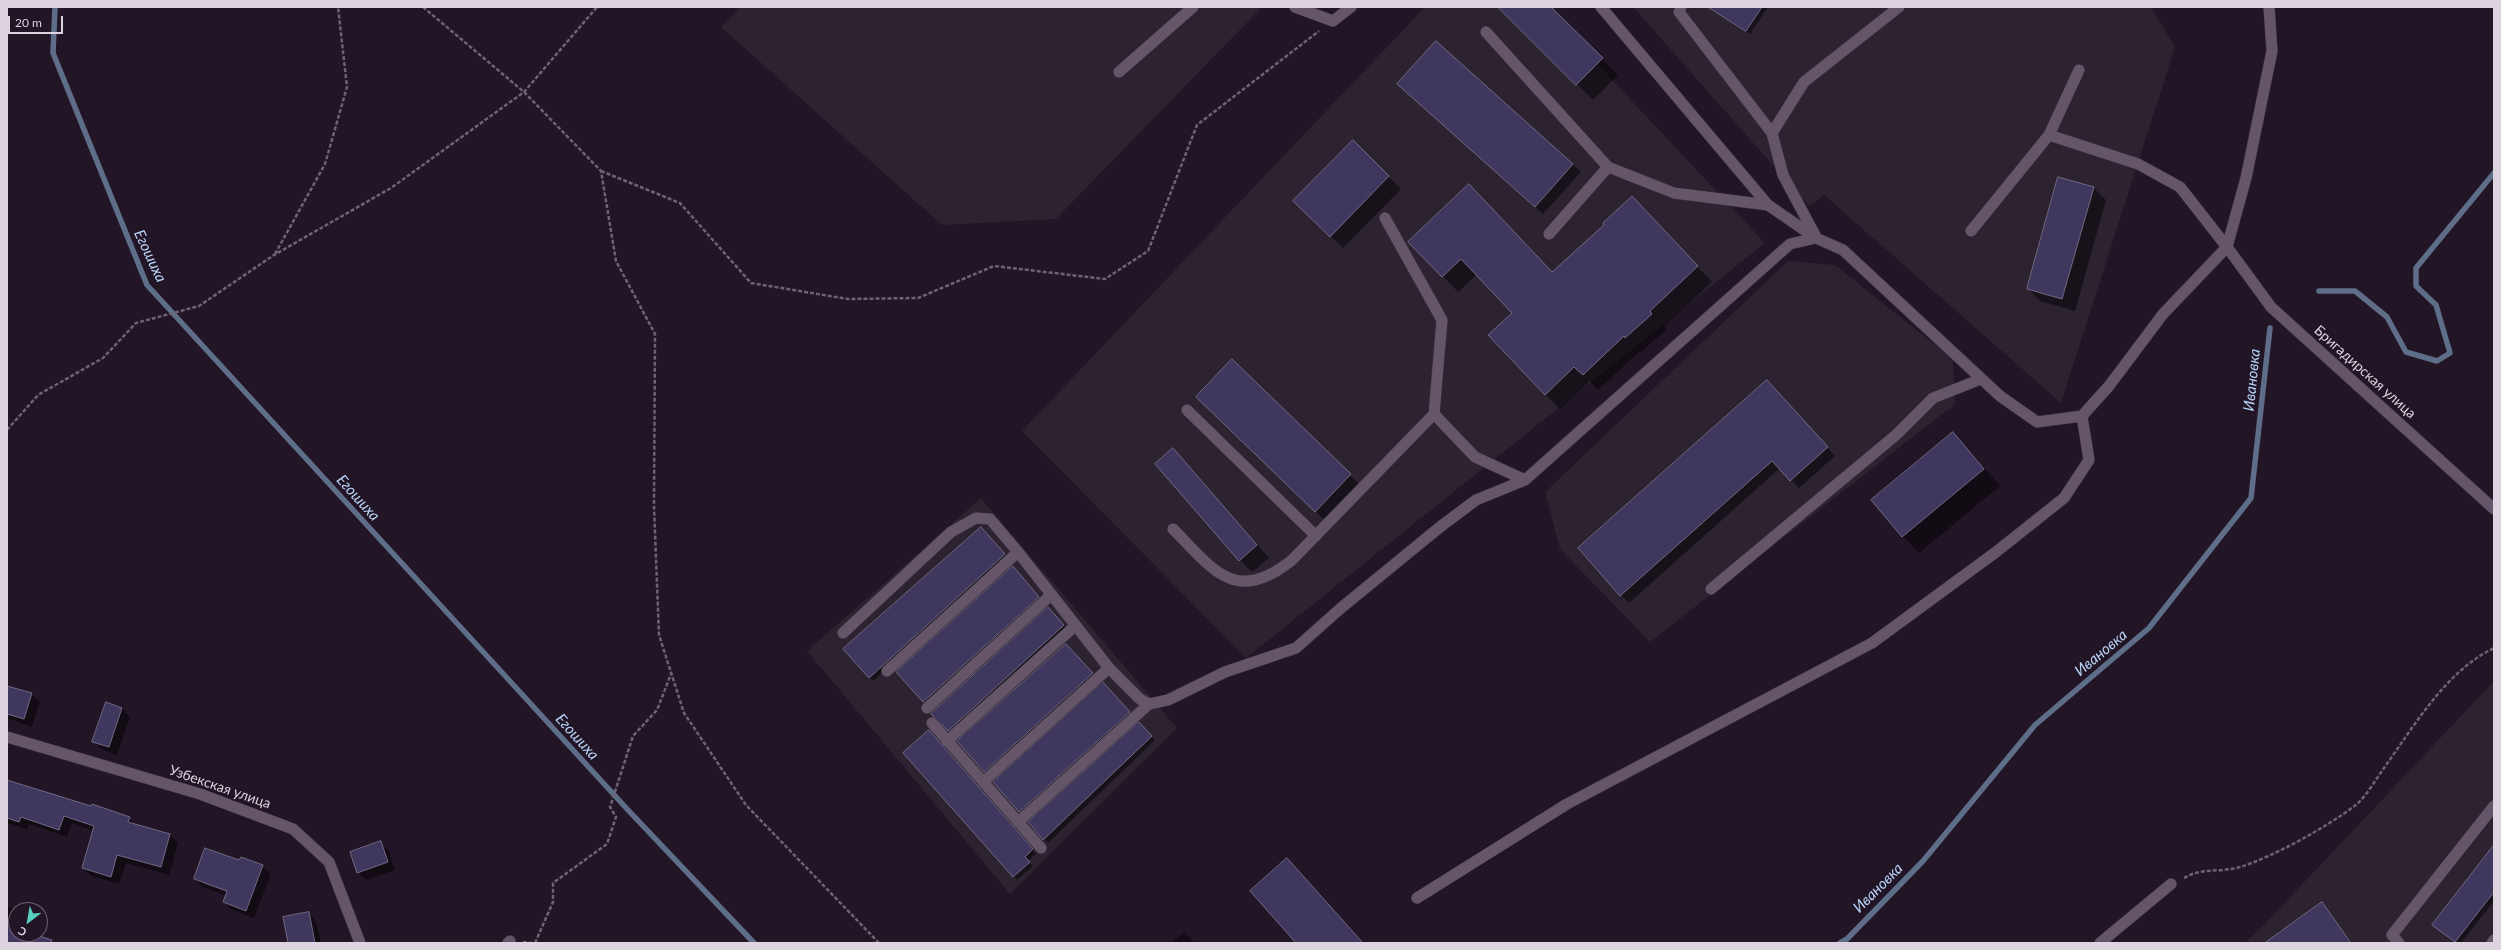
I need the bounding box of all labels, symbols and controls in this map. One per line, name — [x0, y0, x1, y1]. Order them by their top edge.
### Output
scale bar — [10, 8, 65, 34]
text: 20 m — [15, 15, 42, 30]
water label: Егошиха — [130, 227, 170, 285]
street label: Бригадирская улица — [2311, 322, 2419, 422]
water label: Ивановка — [2240, 348, 2264, 412]
water label: Егошиха — [333, 471, 383, 525]
water label: Ивановка — [2071, 626, 2131, 680]
water label: Егошиха — [552, 710, 602, 764]
street label: Узбекская улица — [167, 762, 273, 812]
water label: Ивановка — [1849, 859, 1907, 917]
north arrow — [8, 902, 48, 942]
text: С — [16, 924, 29, 939]

